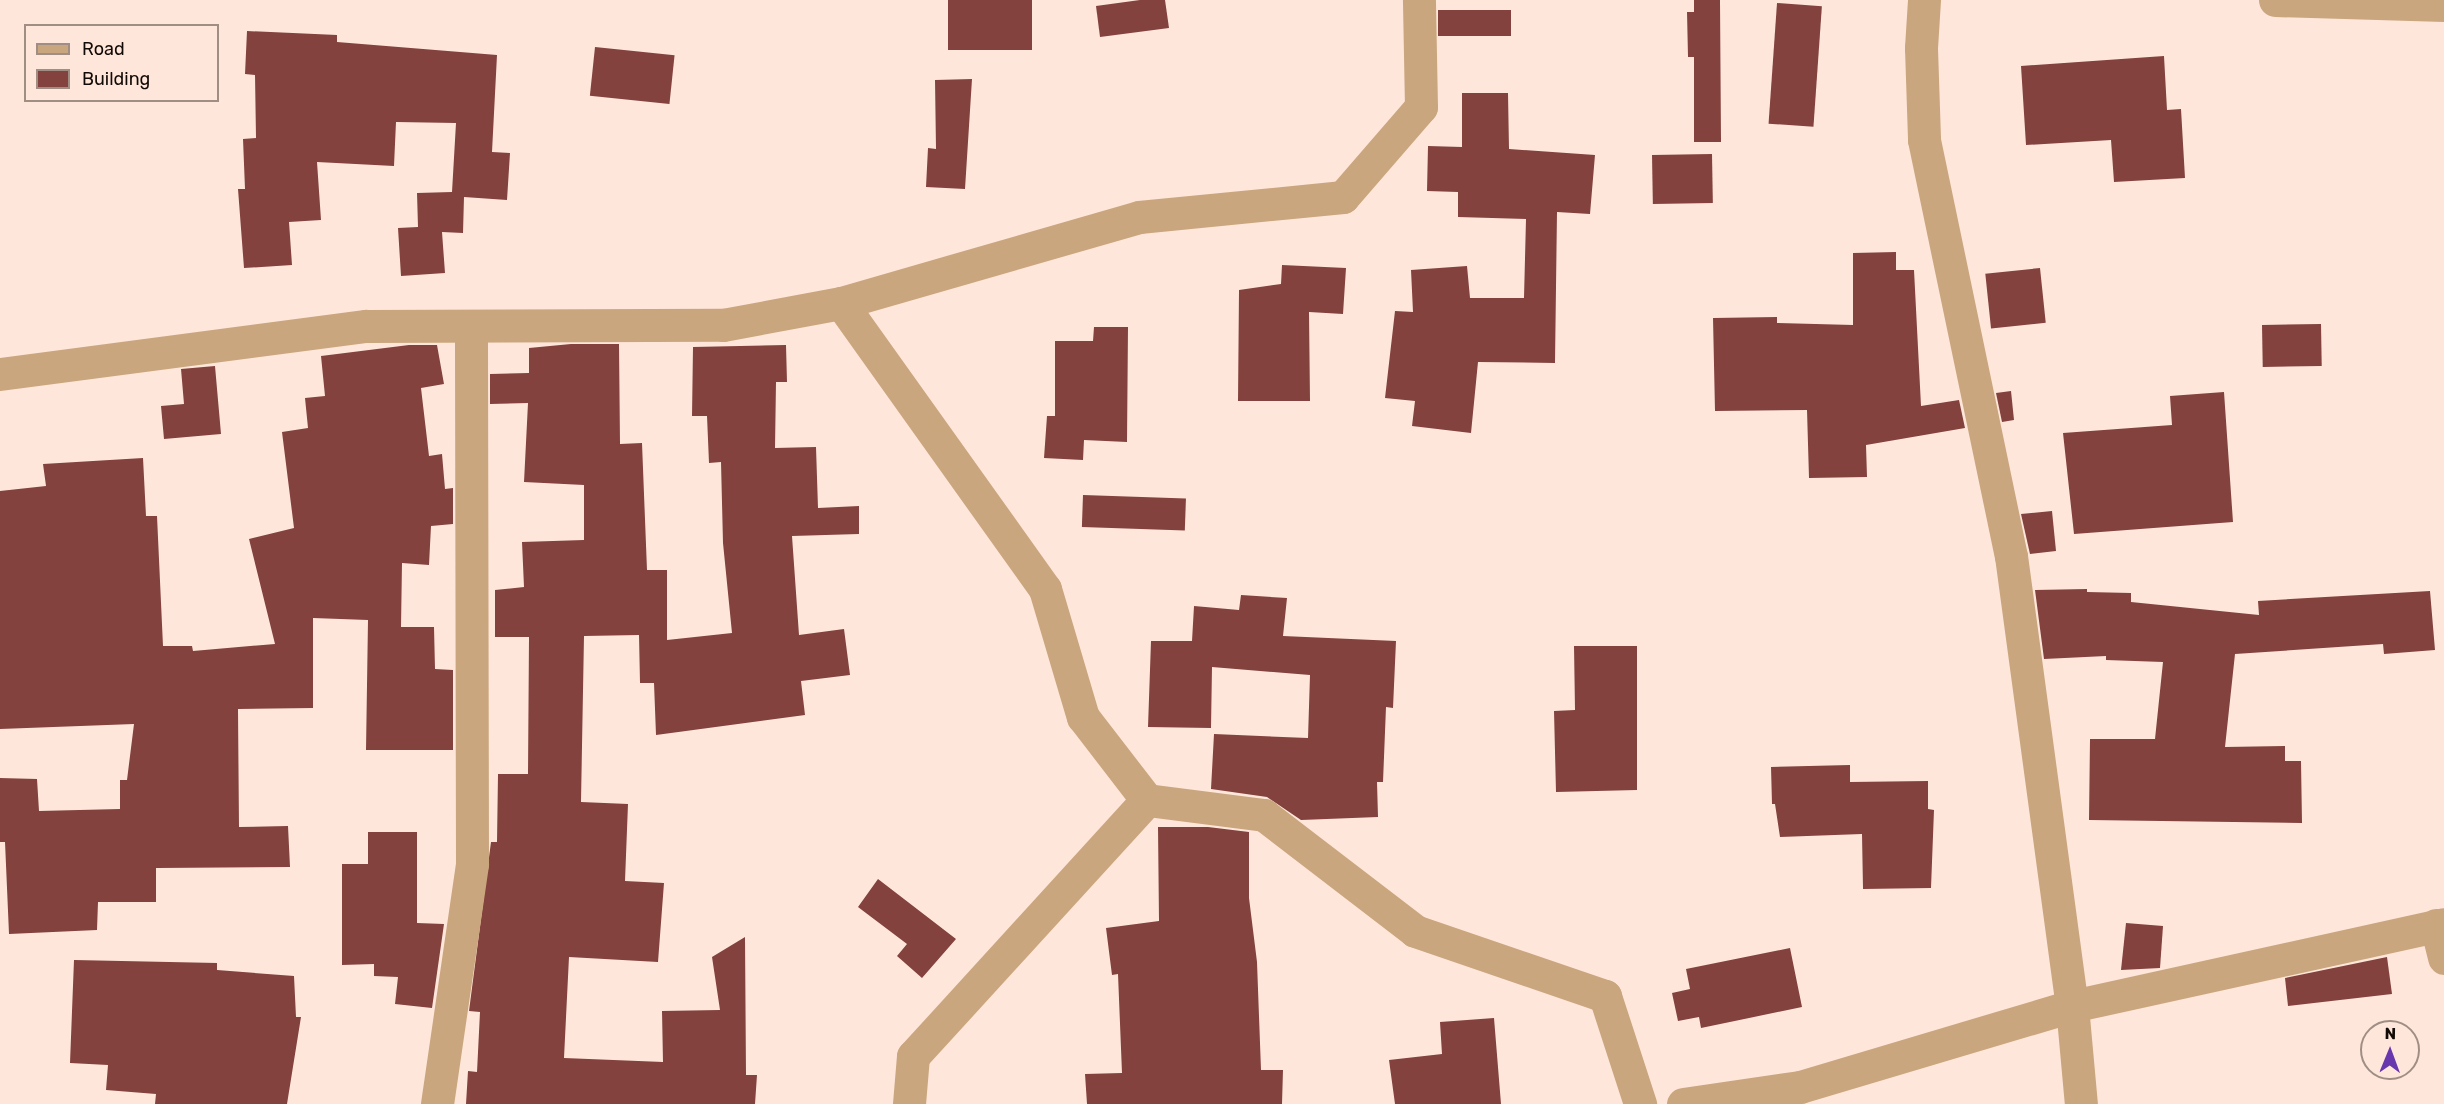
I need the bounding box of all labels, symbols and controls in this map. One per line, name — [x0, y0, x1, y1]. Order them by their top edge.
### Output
legend — [24, 24, 219, 102]
text: Road — [82, 38, 125, 60]
text: Building — [82, 68, 150, 90]
north arrow — [2360, 1020, 2420, 1080]
text: N — [2384, 1024, 2396, 1043]

